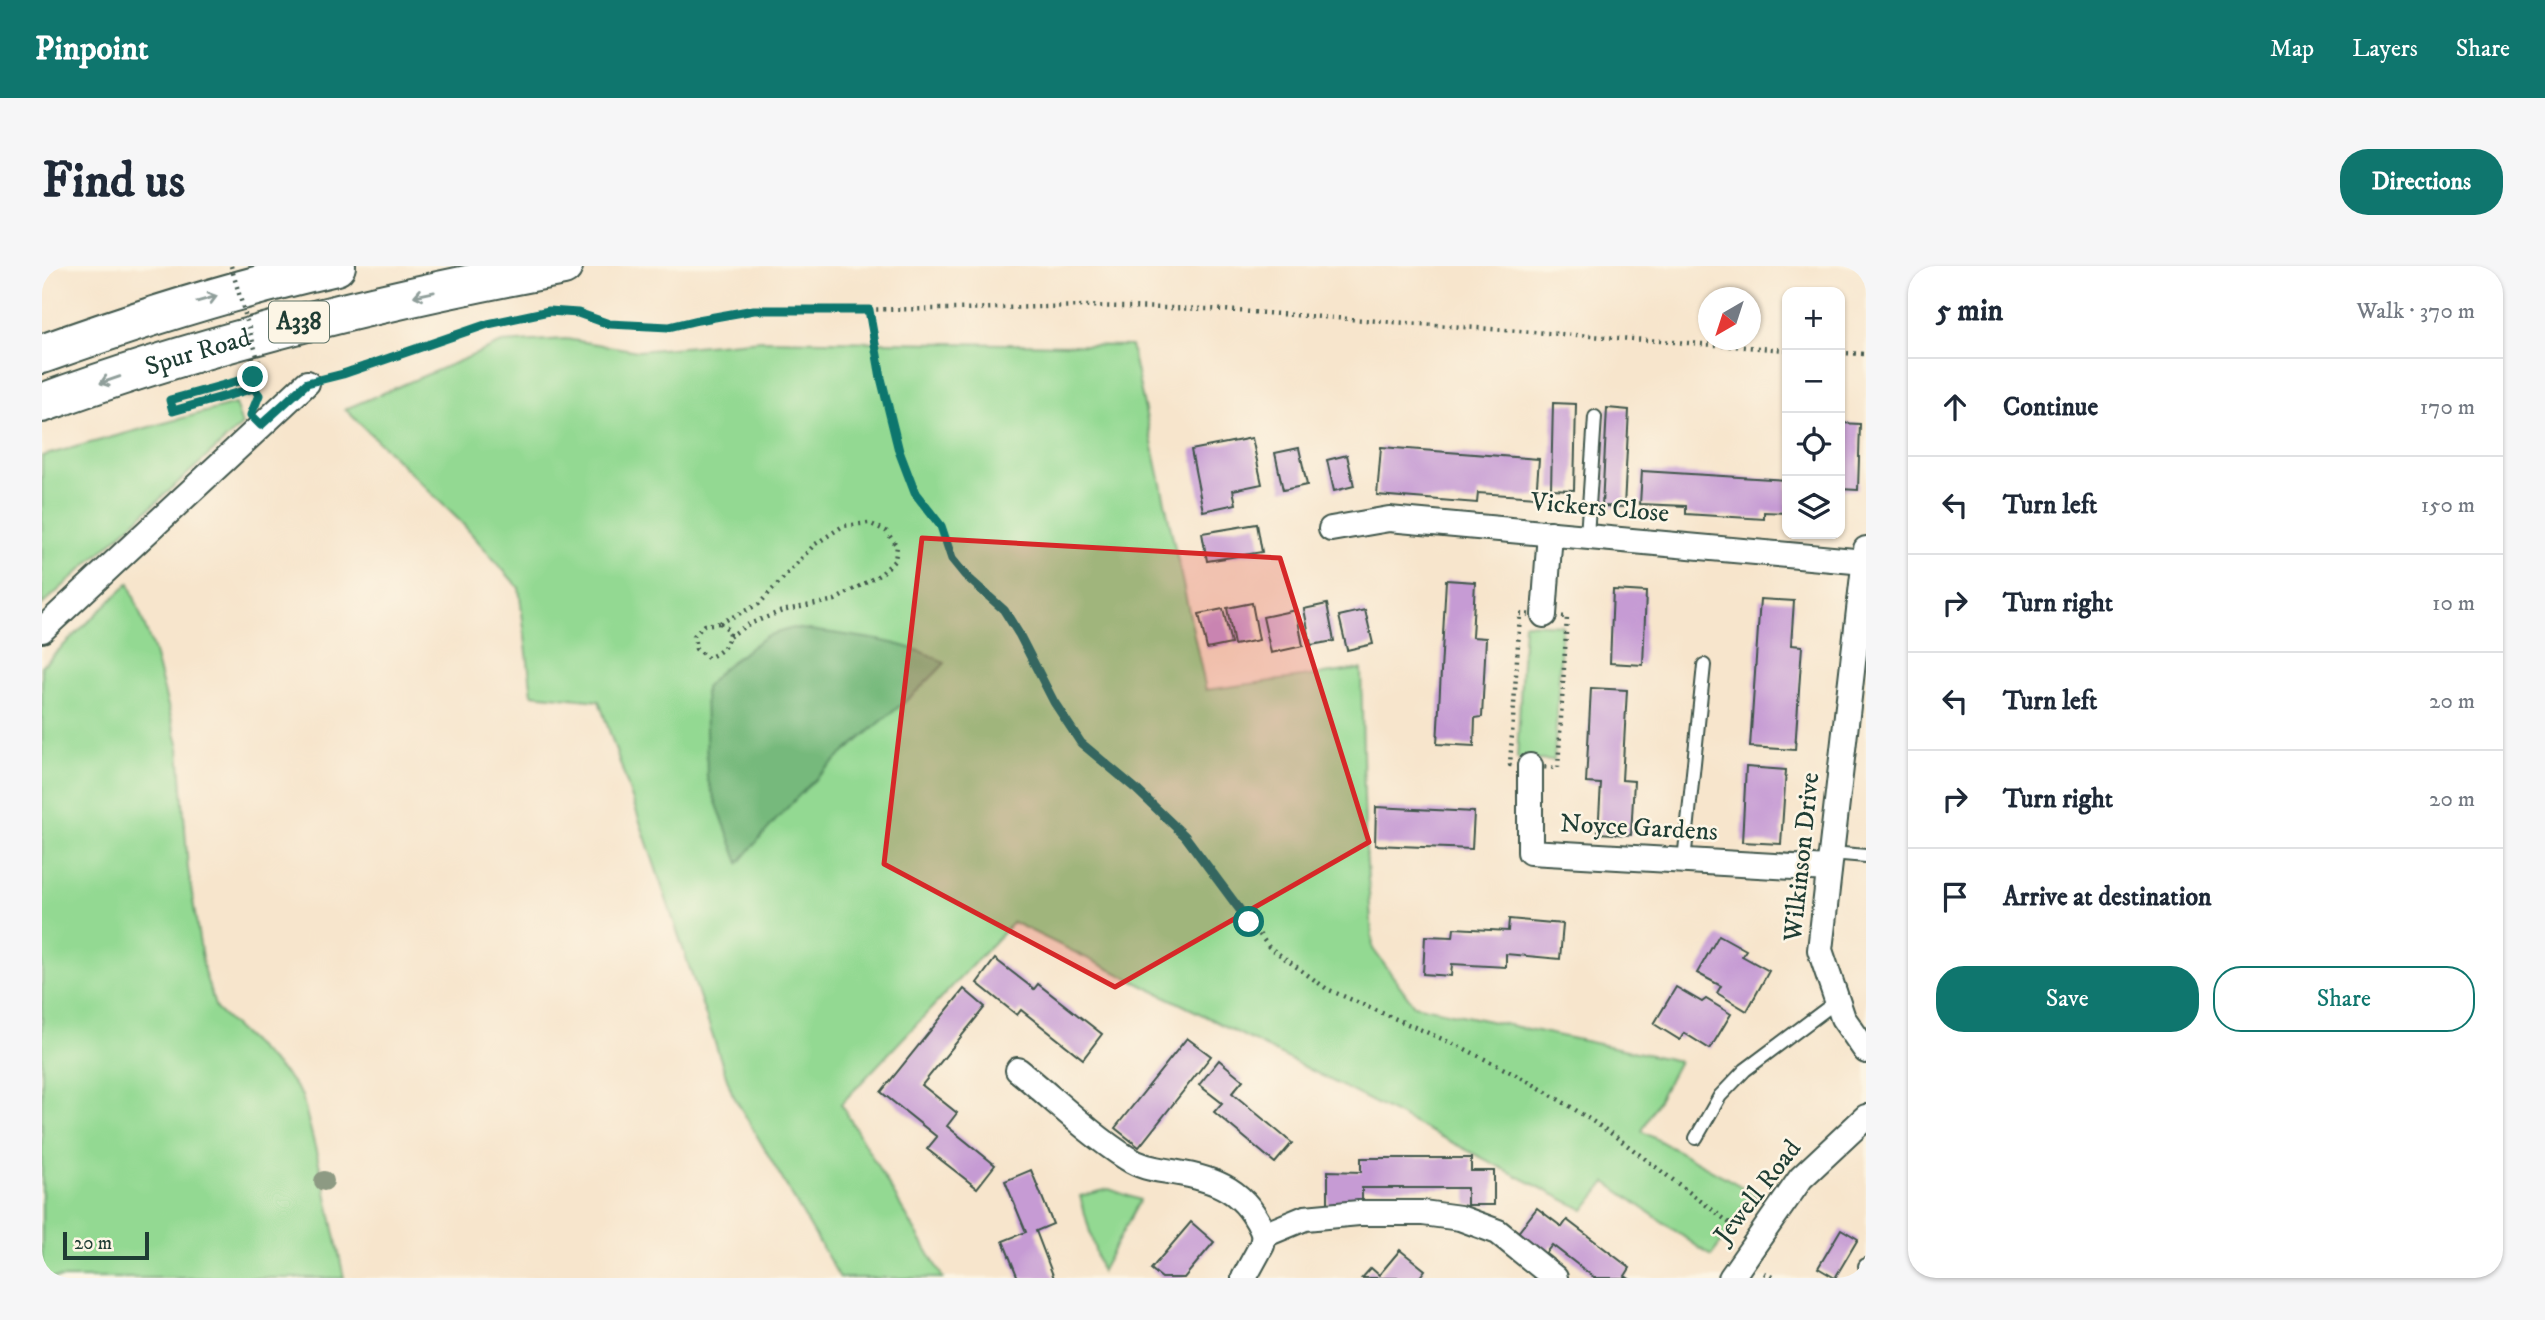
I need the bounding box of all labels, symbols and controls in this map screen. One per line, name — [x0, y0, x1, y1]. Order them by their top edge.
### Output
text: Pinpoint — [35, 29, 149, 70]
text: Map — [2270, 34, 2314, 64]
text: Layers — [2352, 34, 2418, 64]
text: Share — [2456, 34, 2510, 64]
button: Directions — [2340, 149, 2503, 215]
text: Find us — [42, 151, 185, 213]
one-way arrow — [413, 287, 436, 301]
north arrow — [1698, 287, 1761, 350]
map controls — [1782, 287, 1845, 539]
button: + — [1782, 287, 1845, 350]
one-way arrow — [196, 291, 218, 304]
text: 5 min — [1936, 293, 2003, 330]
text: Walk · 370 m — [2357, 297, 2475, 326]
road number: A338 — [269, 302, 329, 342]
street label: Spur Road — [141, 321, 254, 383]
button: − — [1782, 350, 1845, 413]
route end — [237, 361, 268, 392]
one-way arrow — [100, 375, 122, 387]
icon: ahead — [1936, 388, 1974, 426]
text: Continue — [2003, 391, 2098, 424]
text: 170 m — [2420, 393, 2475, 422]
button: locate — [1782, 413, 1845, 476]
button: layers — [1782, 476, 1845, 539]
street label: Vickers Close — [1529, 485, 1670, 530]
icon: left — [1936, 486, 1974, 524]
text: Turn left — [2003, 489, 2097, 522]
text: 150 m — [2421, 491, 2475, 520]
icon: right — [1936, 584, 1974, 622]
text: Turn right — [2003, 587, 2113, 620]
text: 10 m — [2432, 589, 2475, 618]
icon: left — [1936, 682, 1974, 720]
text: Turn left — [2003, 685, 2097, 718]
text: 20 m — [2429, 687, 2475, 716]
street label: Wilkinson Drive — [1777, 771, 1827, 944]
icon: right — [1936, 780, 1974, 818]
text: Turn right — [2003, 783, 2113, 816]
text: 20 m — [2429, 785, 2475, 814]
street label: Noyce Gardens — [1559, 807, 1719, 849]
icon: arrive — [1936, 878, 1974, 916]
text: Arrive at destination — [2003, 881, 2212, 914]
route start — [1233, 906, 1264, 937]
button: Save — [1936, 966, 2199, 1032]
button: Share — [2213, 966, 2475, 1032]
street label: Jewell Road — [1706, 1133, 1809, 1252]
scale bar — [63, 1229, 149, 1261]
text: 20 m — [74, 1232, 112, 1255]

